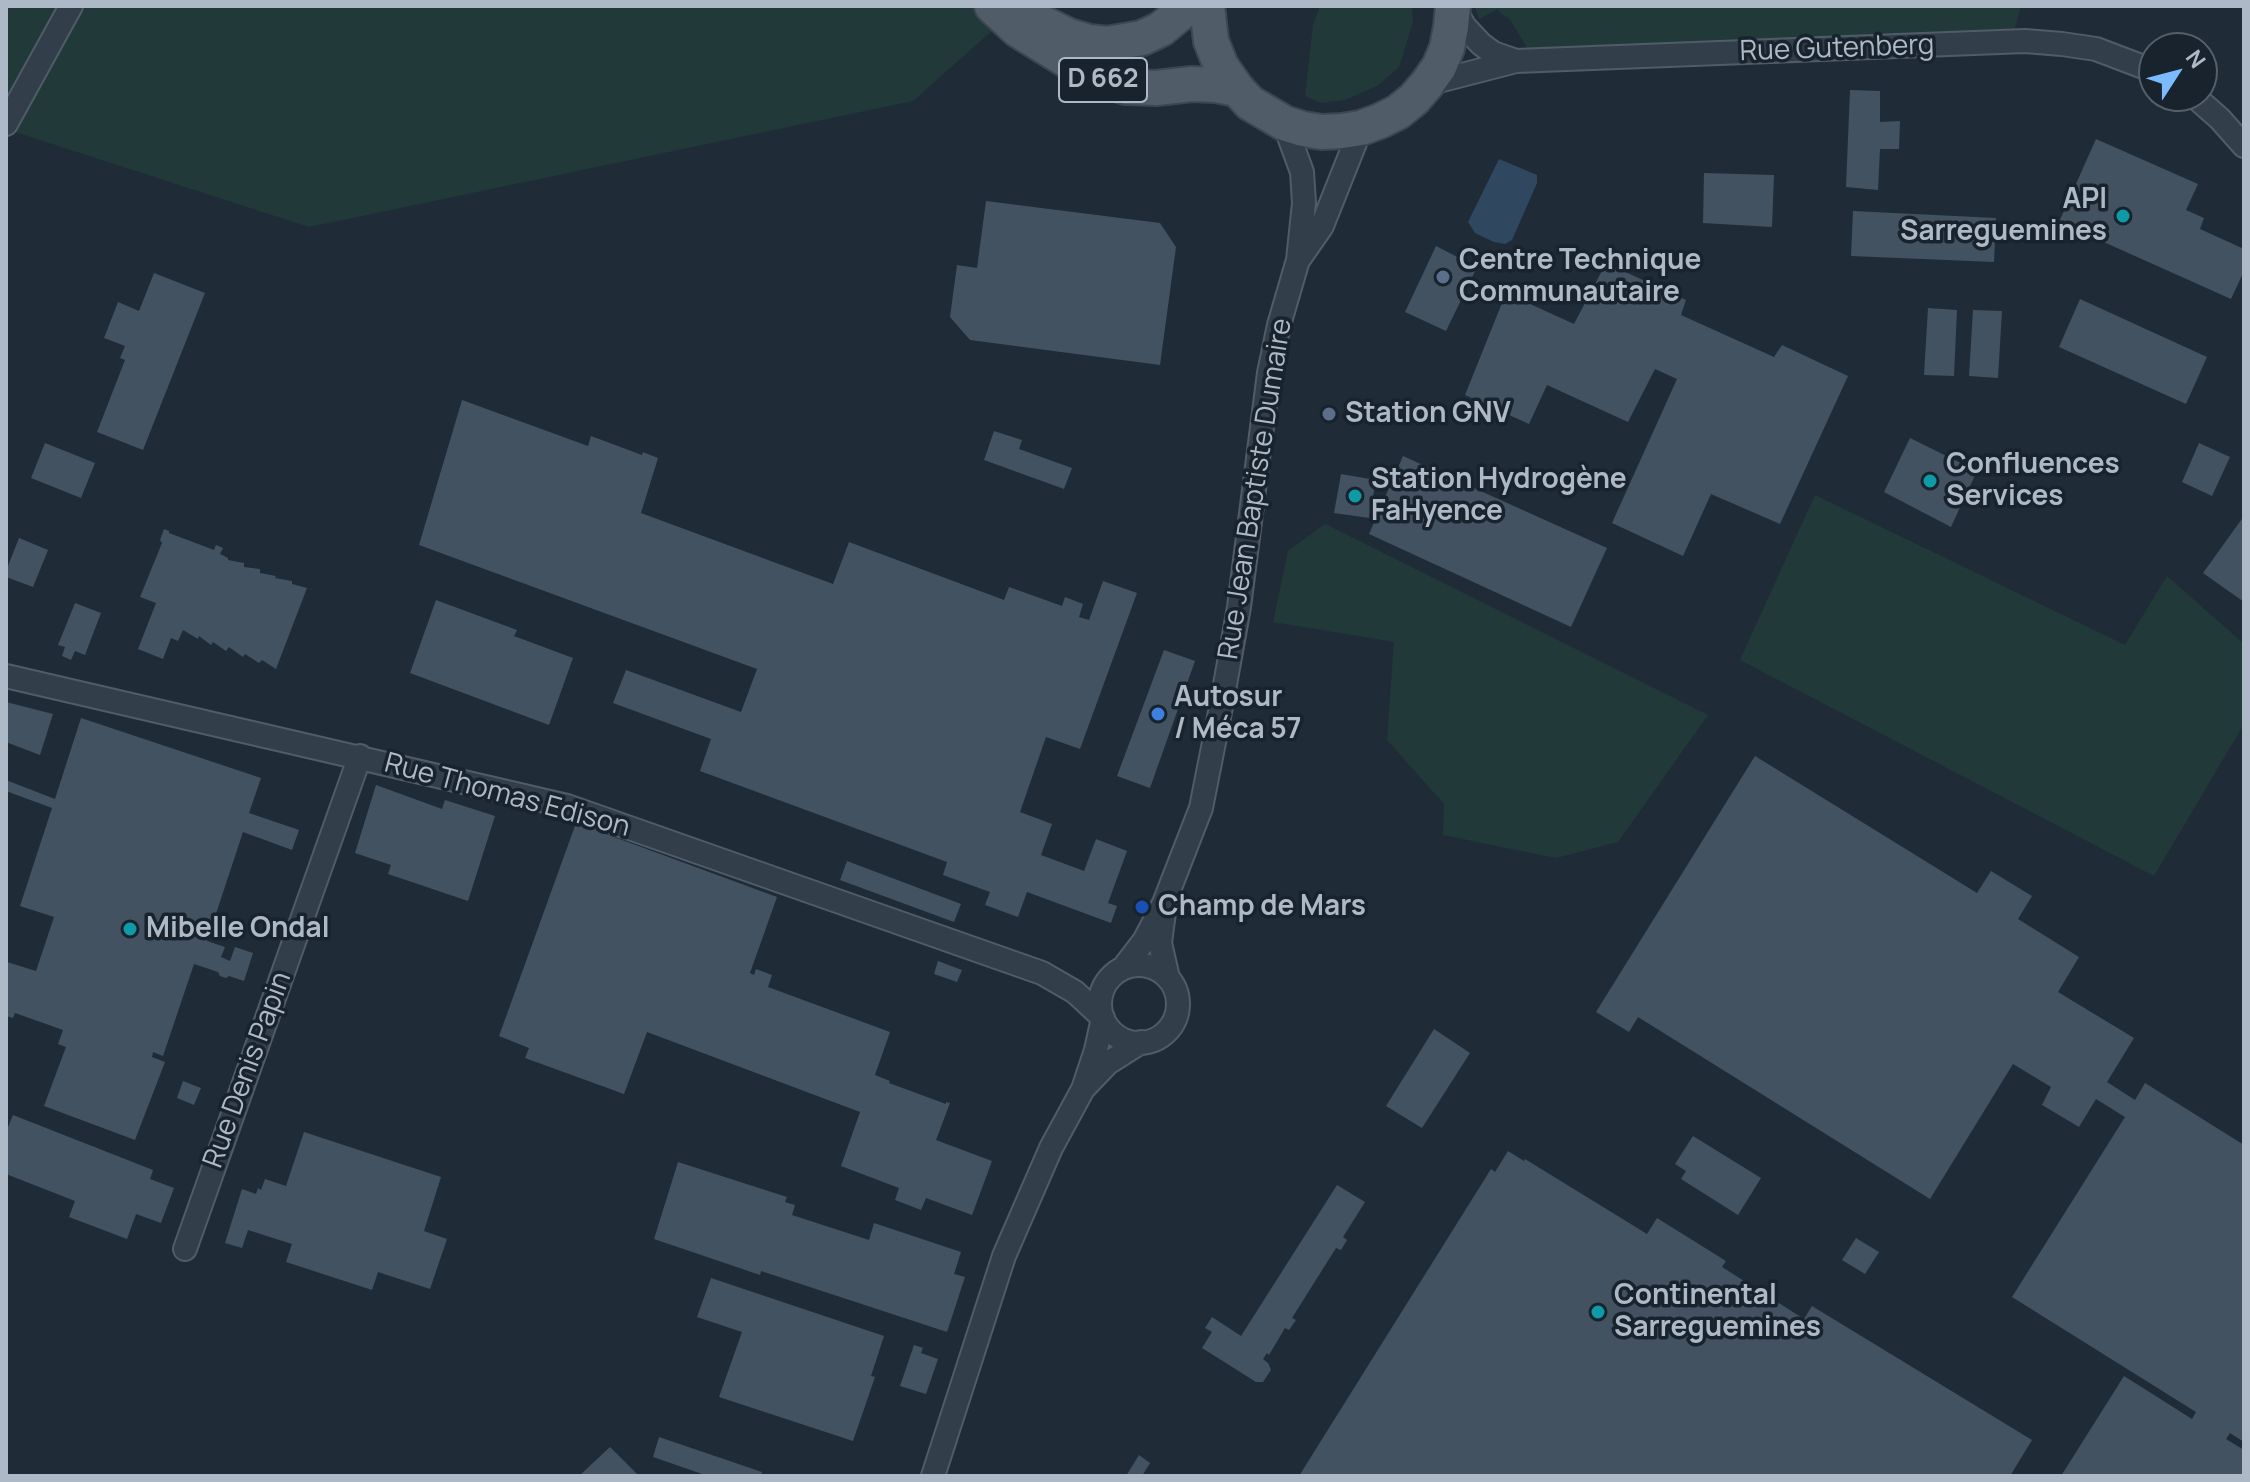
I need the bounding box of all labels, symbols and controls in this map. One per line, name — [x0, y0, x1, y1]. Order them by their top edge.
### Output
street label: Rue Gutenberg — [1739, 29, 1935, 69]
north arrow — [2138, 32, 2218, 112]
text: N — [2179, 44, 2213, 74]
road number: D 662 — [1059, 58, 1147, 102]
place label: API Sarreguemines — [1900, 183, 2107, 249]
marker: API Sarreguemines — [2114, 207, 2132, 225]
place label: Centre Technique Communautaire — [1459, 244, 1701, 310]
marker: Centre Technique Communautaire — [1434, 268, 1452, 286]
street label: Rue Jean Baptiste Dumaire — [1212, 316, 1300, 662]
place label: Station GNV — [1345, 397, 1511, 431]
marker: Station GNV — [1320, 405, 1338, 423]
place label: Confluences Services — [1946, 448, 2120, 514]
place label: Station Hydrogène FaHyence — [1371, 463, 1627, 529]
marker: Confluences Services — [1921, 472, 1939, 490]
marker: Station Hydrogène FaHyence — [1346, 487, 1364, 505]
place label: Autosur / Méca 57 — [1174, 681, 1301, 747]
marker: Autosur / Méca 57 — [1149, 705, 1167, 723]
street label: Rue Thomas Edison — [381, 747, 633, 845]
place label: Champ de Mars — [1158, 890, 1366, 924]
marker: Champ de Mars — [1133, 898, 1151, 916]
place label: Mibelle Ondal — [146, 912, 330, 946]
marker: Mibelle Ondal — [121, 920, 139, 938]
street label: Rue Denis Papin — [197, 967, 299, 1173]
place label: Continental Sarreguemines — [1614, 1279, 1821, 1345]
marker: Continental Sarreguemines — [1589, 1303, 1607, 1321]

